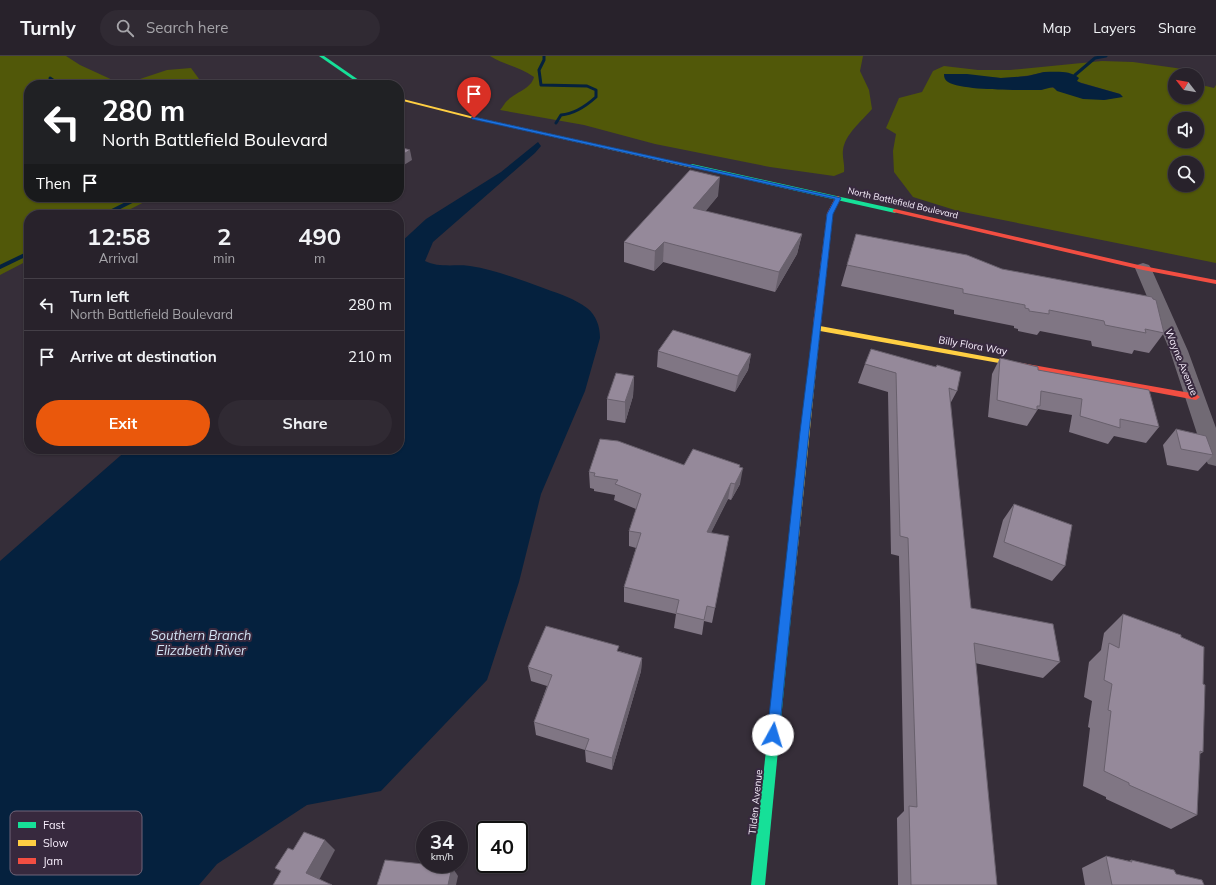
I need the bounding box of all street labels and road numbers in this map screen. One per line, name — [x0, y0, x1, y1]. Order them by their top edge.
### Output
street label: North Battlefield Boulevard — [847, 184, 959, 221]
street label: Wayne Avenue — [1162, 327, 1201, 397]
street label: Billy Flora Way — [938, 333, 1009, 358]
street label: Tilden Avenue — [746, 769, 765, 835]

